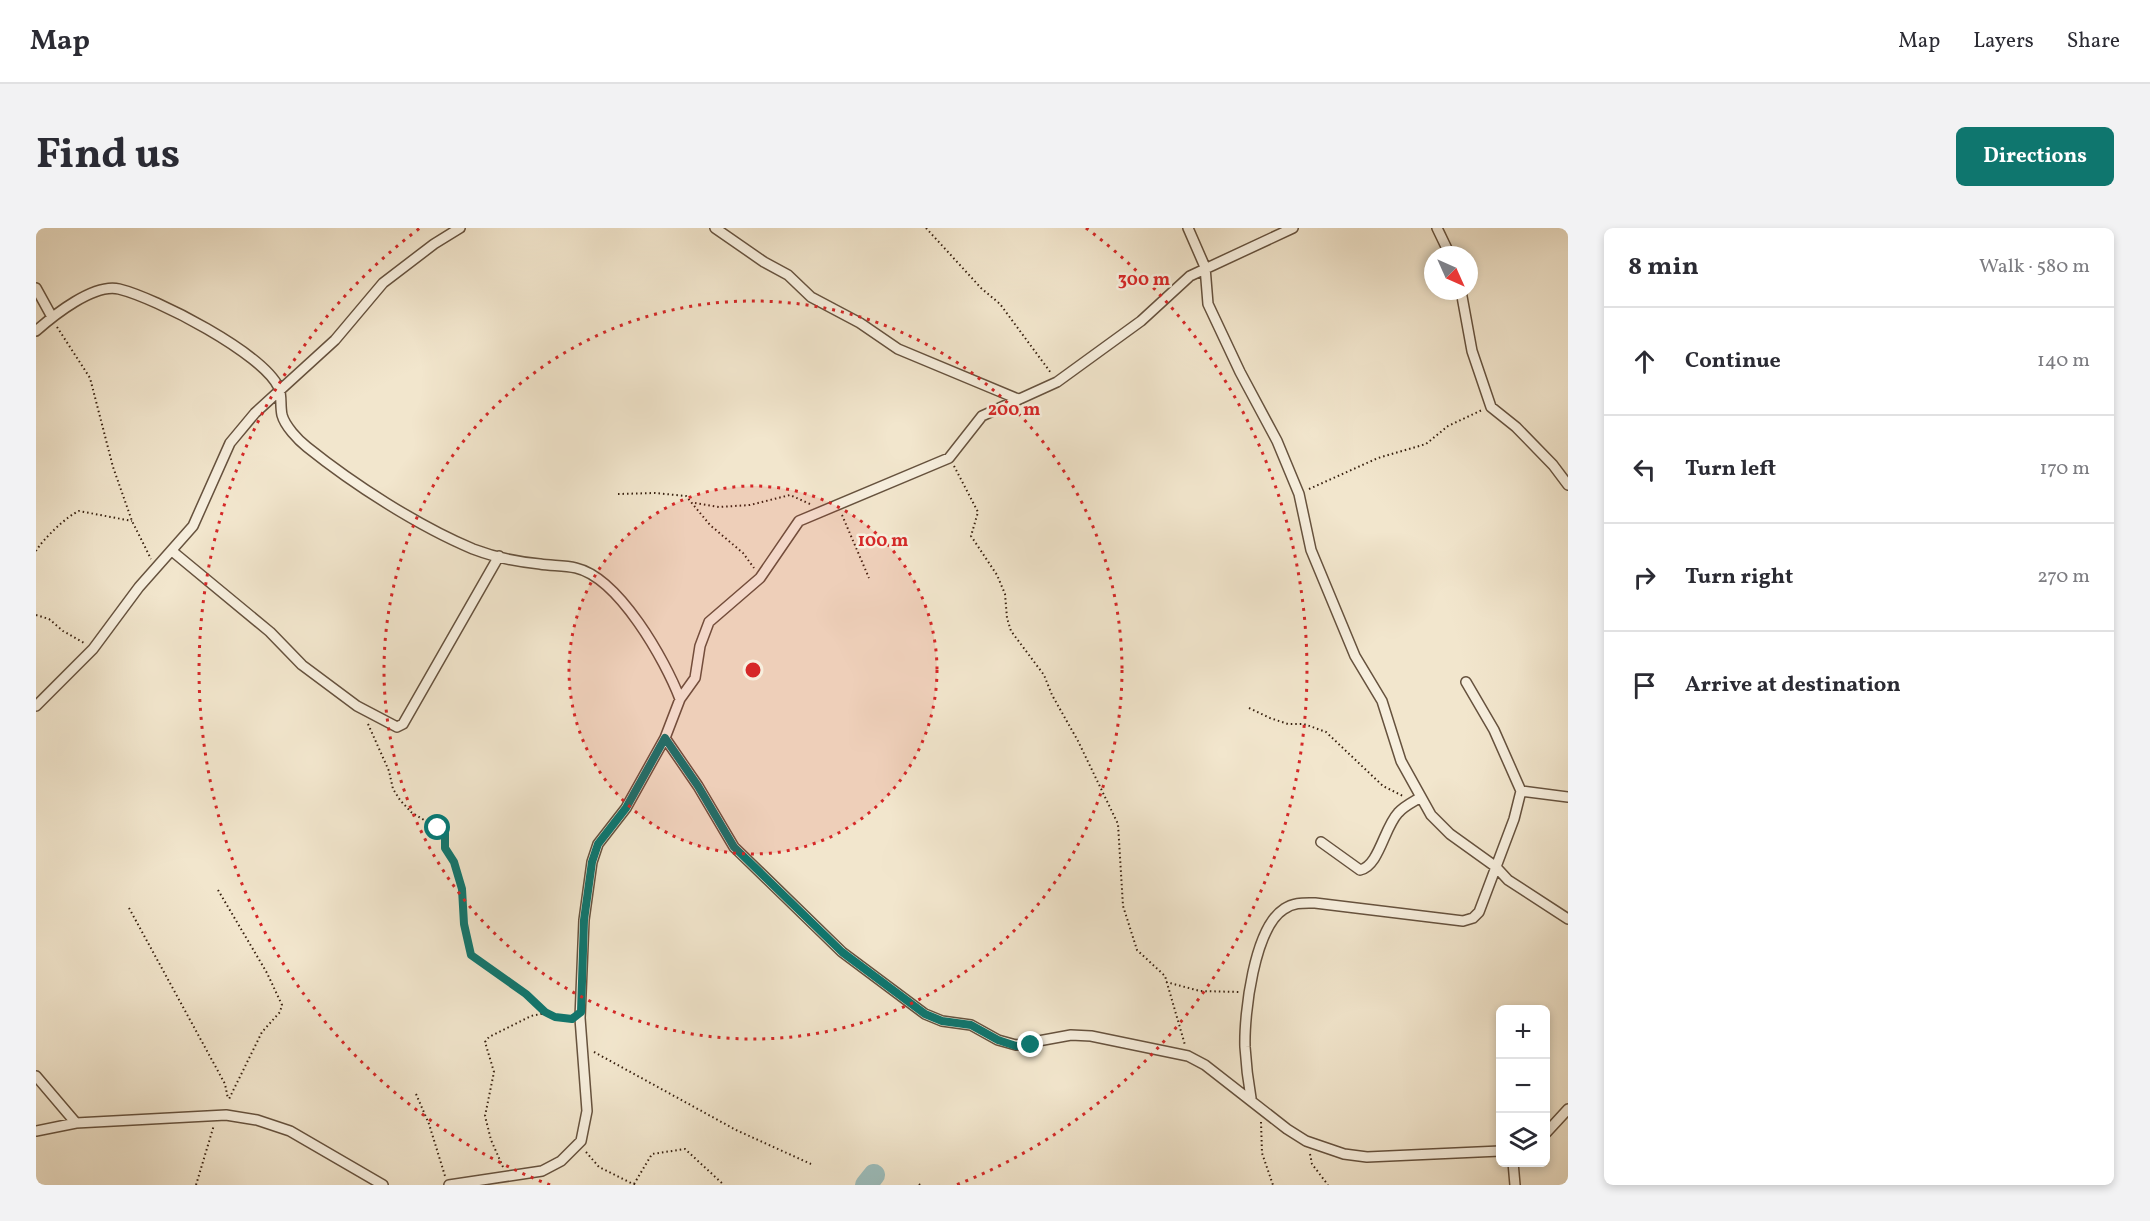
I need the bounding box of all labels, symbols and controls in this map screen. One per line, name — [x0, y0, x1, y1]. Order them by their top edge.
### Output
text: Map — [30, 22, 90, 61]
text: Map — [1898, 27, 1940, 56]
text: Layers — [1973, 27, 2034, 56]
text: Share — [2067, 27, 2120, 56]
text: Find us — [36, 127, 180, 186]
button: Directions — [1956, 127, 2114, 186]
north arrow — [1424, 246, 1478, 300]
text: 8 min — [1628, 249, 1699, 285]
text: Walk · 580 m — [1979, 253, 2090, 281]
text: 300 m — [1118, 268, 1170, 293]
icon: ahead — [1628, 345, 1661, 378]
text: Continue — [1685, 346, 1781, 377]
text: 140 m — [2037, 347, 2090, 375]
text: 200 m — [988, 398, 1040, 423]
icon: left — [1628, 453, 1661, 486]
text: Turn left — [1685, 454, 1776, 485]
text: 170 m — [2040, 455, 2090, 483]
text: 100 m — [858, 529, 908, 554]
icon: right — [1628, 561, 1661, 594]
text: Turn right — [1685, 562, 1793, 593]
text: 270 m — [2037, 563, 2090, 591]
centre of rings — [743, 660, 763, 680]
icon: arrive — [1628, 669, 1661, 702]
text: Arrive at destination — [1685, 670, 1901, 701]
route start — [424, 814, 450, 840]
map controls — [1496, 1005, 1550, 1167]
button: + — [1496, 1005, 1550, 1059]
route end — [1017, 1031, 1043, 1057]
button: − — [1496, 1059, 1550, 1113]
button: layers — [1496, 1113, 1550, 1167]

